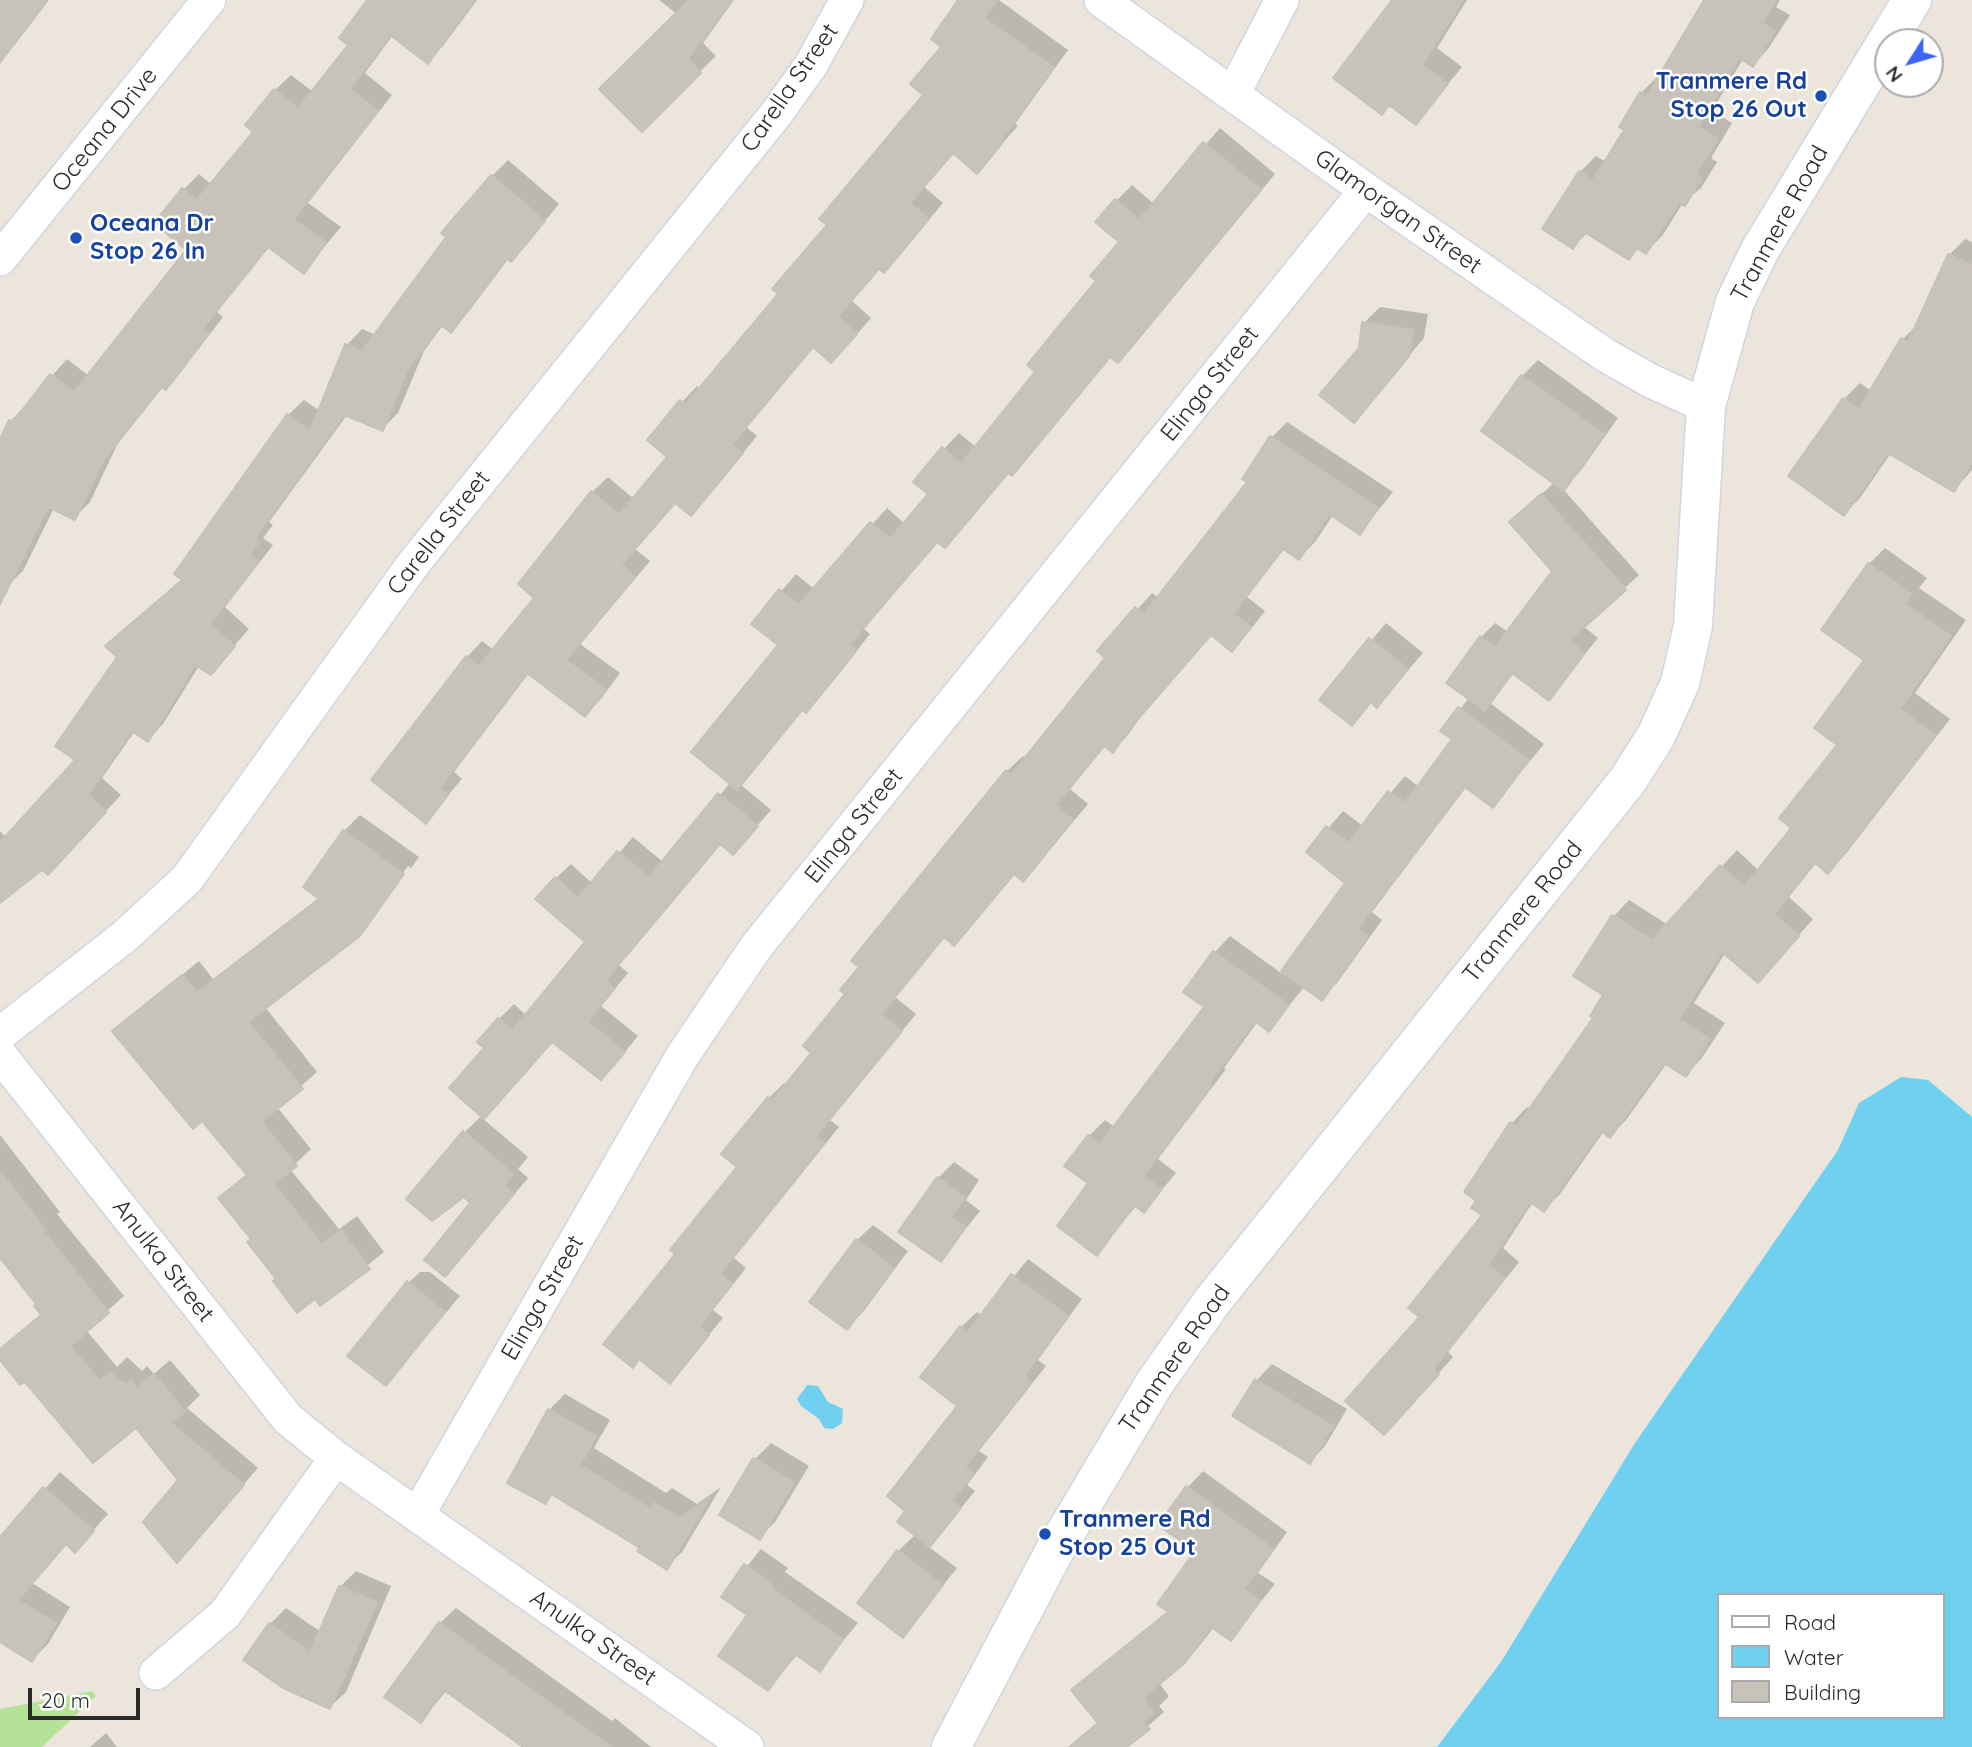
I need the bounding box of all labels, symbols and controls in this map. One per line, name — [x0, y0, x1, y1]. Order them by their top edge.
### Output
street label: Carella Street — [735, 18, 845, 158]
north arrow — [1874, 28, 1944, 98]
street label: Oceana Drive — [46, 62, 164, 198]
text: N — [1880, 62, 1908, 87]
place label: Tranmere Rd Stop 26 Out — [1655, 68, 1807, 124]
marker: Tranmere Rd Stop 26 Out — [1813, 88, 1829, 104]
street label: Tranmere Road — [1725, 141, 1835, 307]
street label: Glamorgan Street — [1309, 144, 1487, 280]
place label: Oceana Dr Stop 26 In — [90, 210, 214, 266]
marker: Oceana Dr Stop 26 In — [68, 230, 84, 246]
street label: Elinga Street — [1155, 321, 1265, 447]
street label: Carella Street — [381, 465, 497, 601]
street label: Elinga Street — [799, 763, 909, 889]
street label: Tranmere Road — [1457, 835, 1589, 989]
street label: Anulka Street — [106, 1194, 220, 1328]
street label: Elinga Street — [496, 1230, 590, 1366]
street label: Tranmere Road — [1113, 1279, 1237, 1439]
place label: Tranmere Rd Stop 25 Out — [1059, 1506, 1211, 1562]
marker: Tranmere Rd Stop 25 Out — [1037, 1526, 1053, 1542]
street label: Anulka Street — [524, 1584, 662, 1692]
legend — [1716, 1593, 1944, 1719]
text: Road — [1784, 1609, 1836, 1635]
text: Water — [1784, 1644, 1844, 1670]
scale bar — [32, 1674, 144, 1718]
text: Building — [1784, 1679, 1861, 1705]
text: 20 m — [41, 1687, 90, 1713]

